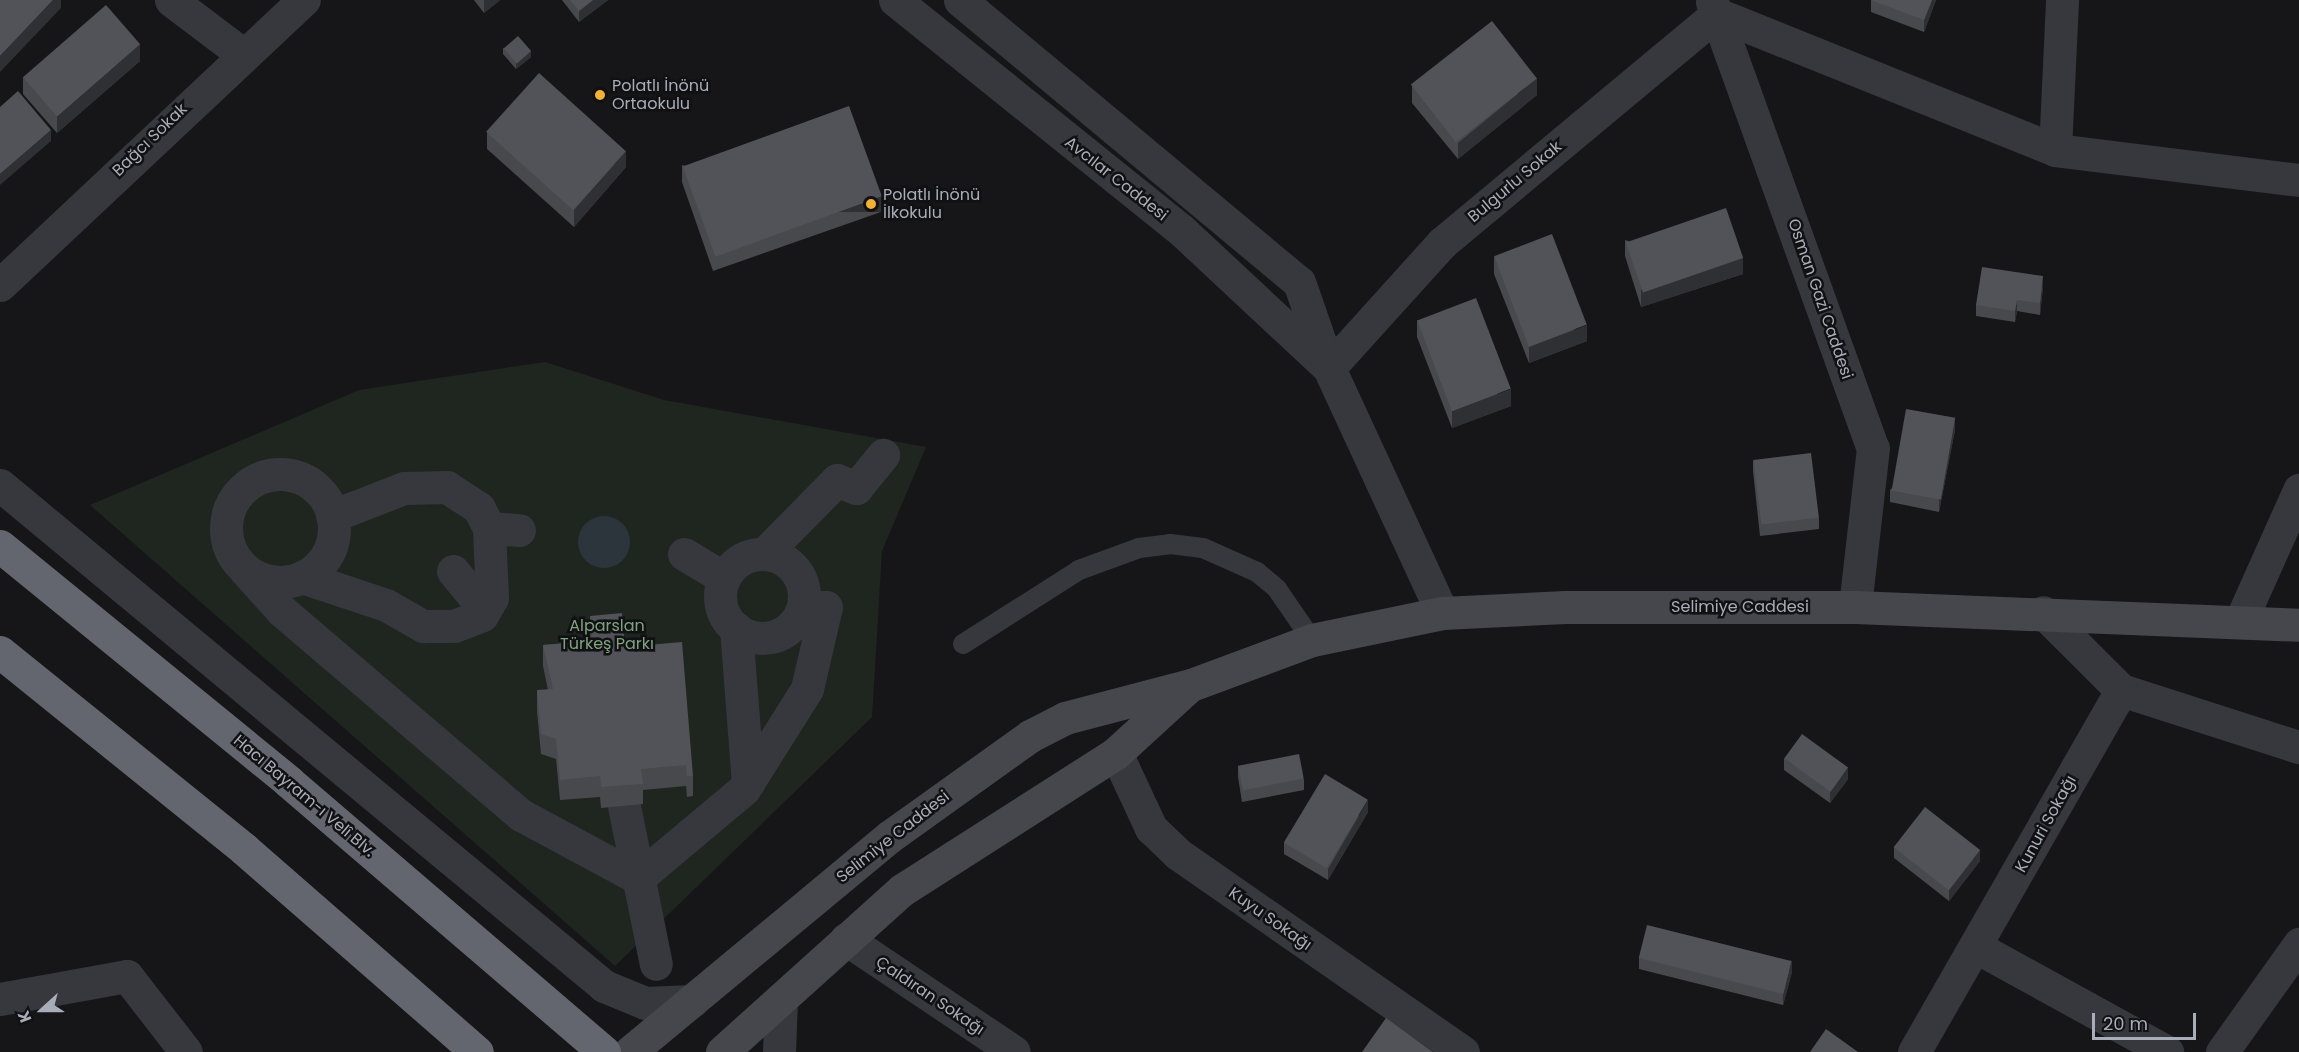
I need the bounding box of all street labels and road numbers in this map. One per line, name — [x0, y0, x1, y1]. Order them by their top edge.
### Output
street label: Bağcı Sokak — [109, 100, 191, 180]
street label: Avcılar Caddesi — [1061, 133, 1171, 225]
street label: Bulgurlu Sokak — [1464, 137, 1566, 227]
street label: Osman Gazi Caddesi — [1783, 216, 1857, 382]
street label: Selimiye Caddesi — [1671, 597, 1809, 617]
street label: Hacı Bayram-ı Velî Blv. — [229, 731, 379, 861]
street label: Kunuri Sokağı — [2011, 772, 2081, 876]
street label: Selimiye Caddesi — [833, 787, 953, 887]
street label: Kuyu Sokağı — [1225, 883, 1315, 955]
street label: Çaldıran Sokağı — [872, 953, 988, 1039]

